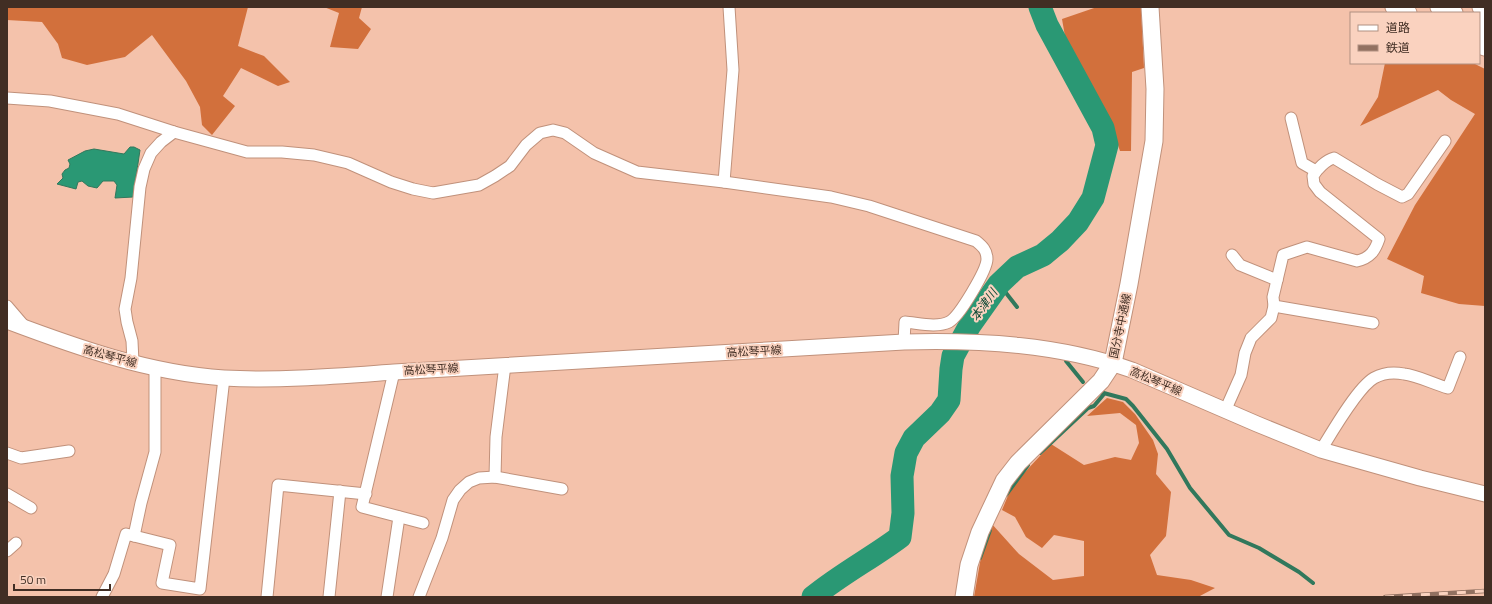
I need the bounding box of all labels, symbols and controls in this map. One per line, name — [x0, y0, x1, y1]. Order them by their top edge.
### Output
legend — [1350, 12, 1480, 64]
text: 道路 — [1386, 18, 1410, 37]
text: 鉄道 — [1386, 38, 1410, 57]
water label: 本津川 — [965, 283, 1003, 325]
street label: 国分寺中通線 — [1105, 292, 1135, 360]
street label: 高松琴平線 — [81, 341, 139, 371]
street label: 高松琴平線 — [726, 342, 782, 360]
street label: 高松琴平線 — [403, 360, 459, 378]
street label: 高松琴平線 — [1128, 363, 1184, 399]
scale bar — [14, 566, 110, 592]
text: 50 m — [20, 570, 46, 589]

